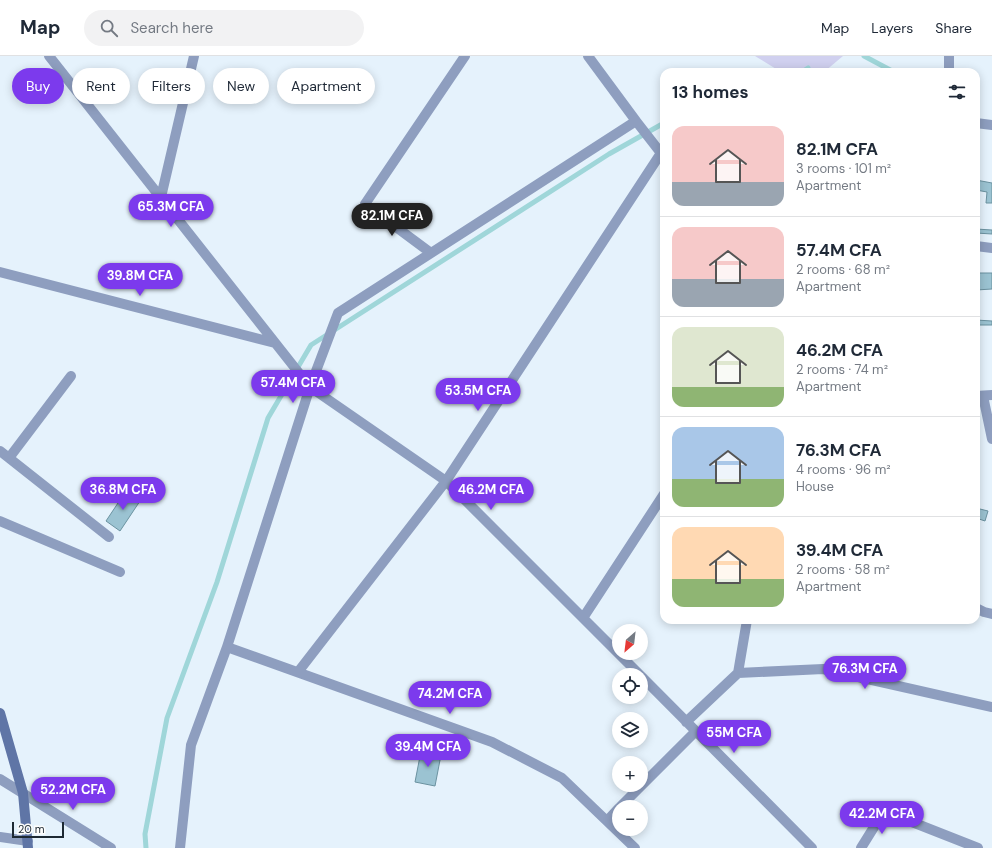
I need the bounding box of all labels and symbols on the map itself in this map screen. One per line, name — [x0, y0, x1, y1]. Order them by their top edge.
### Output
pin: 65.3M CFA — [125, 194, 217, 228]
pin: 82.1M CFA — [346, 203, 438, 237]
pin: 39.8M CFA — [94, 263, 186, 297]
pin: 57.4M CFA — [247, 370, 339, 404]
pin: 53.5M CFA — [432, 378, 524, 412]
pin: 36.8M CFA — [77, 477, 169, 511]
pin: 46.2M CFA — [445, 477, 537, 511]
north arrow — [612, 624, 648, 660]
pin: 76.3M CFA — [819, 656, 911, 690]
pin: 74.2M CFA — [404, 681, 496, 715]
pin: 55M CFA — [697, 720, 771, 754]
pin: 39.4M CFA — [382, 734, 474, 768]
pin: 52.2M CFA — [27, 777, 119, 811]
pin: 42.2M CFA — [836, 801, 928, 835]
scale bar — [12, 820, 64, 839]

